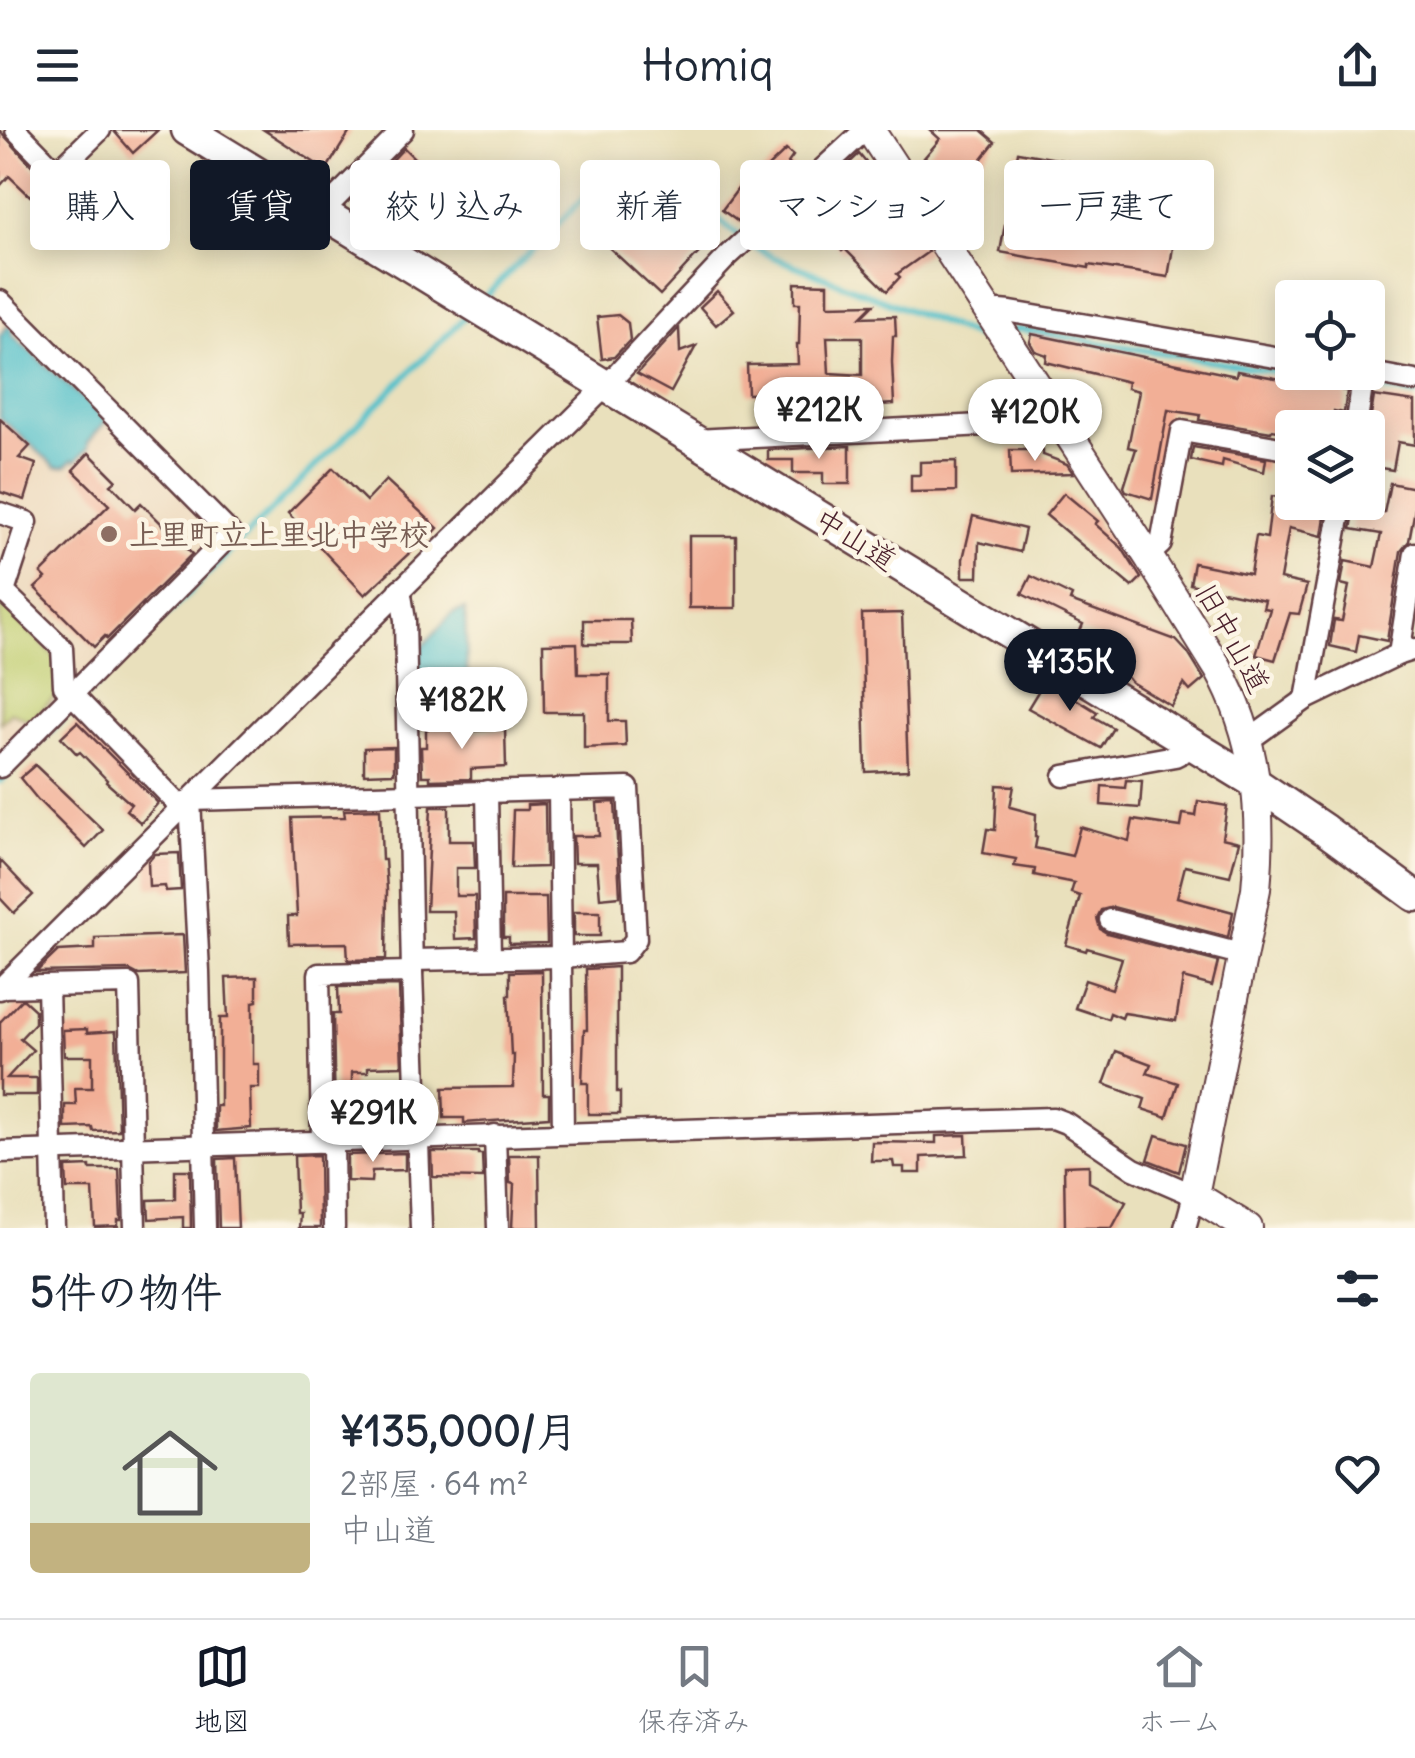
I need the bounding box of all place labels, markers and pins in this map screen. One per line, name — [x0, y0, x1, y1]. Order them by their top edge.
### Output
pin: ¥212K — [749, 377, 889, 462]
pin: ¥120K — [965, 379, 1105, 464]
place label: 上里町立上里北中学校 — [129, 515, 429, 553]
marker: 上里町立上里北中学校 — [98, 523, 120, 545]
pin: ¥135K — [1000, 629, 1140, 714]
pin: ¥182K — [392, 667, 532, 752]
pin: ¥291K — [303, 1080, 443, 1165]

